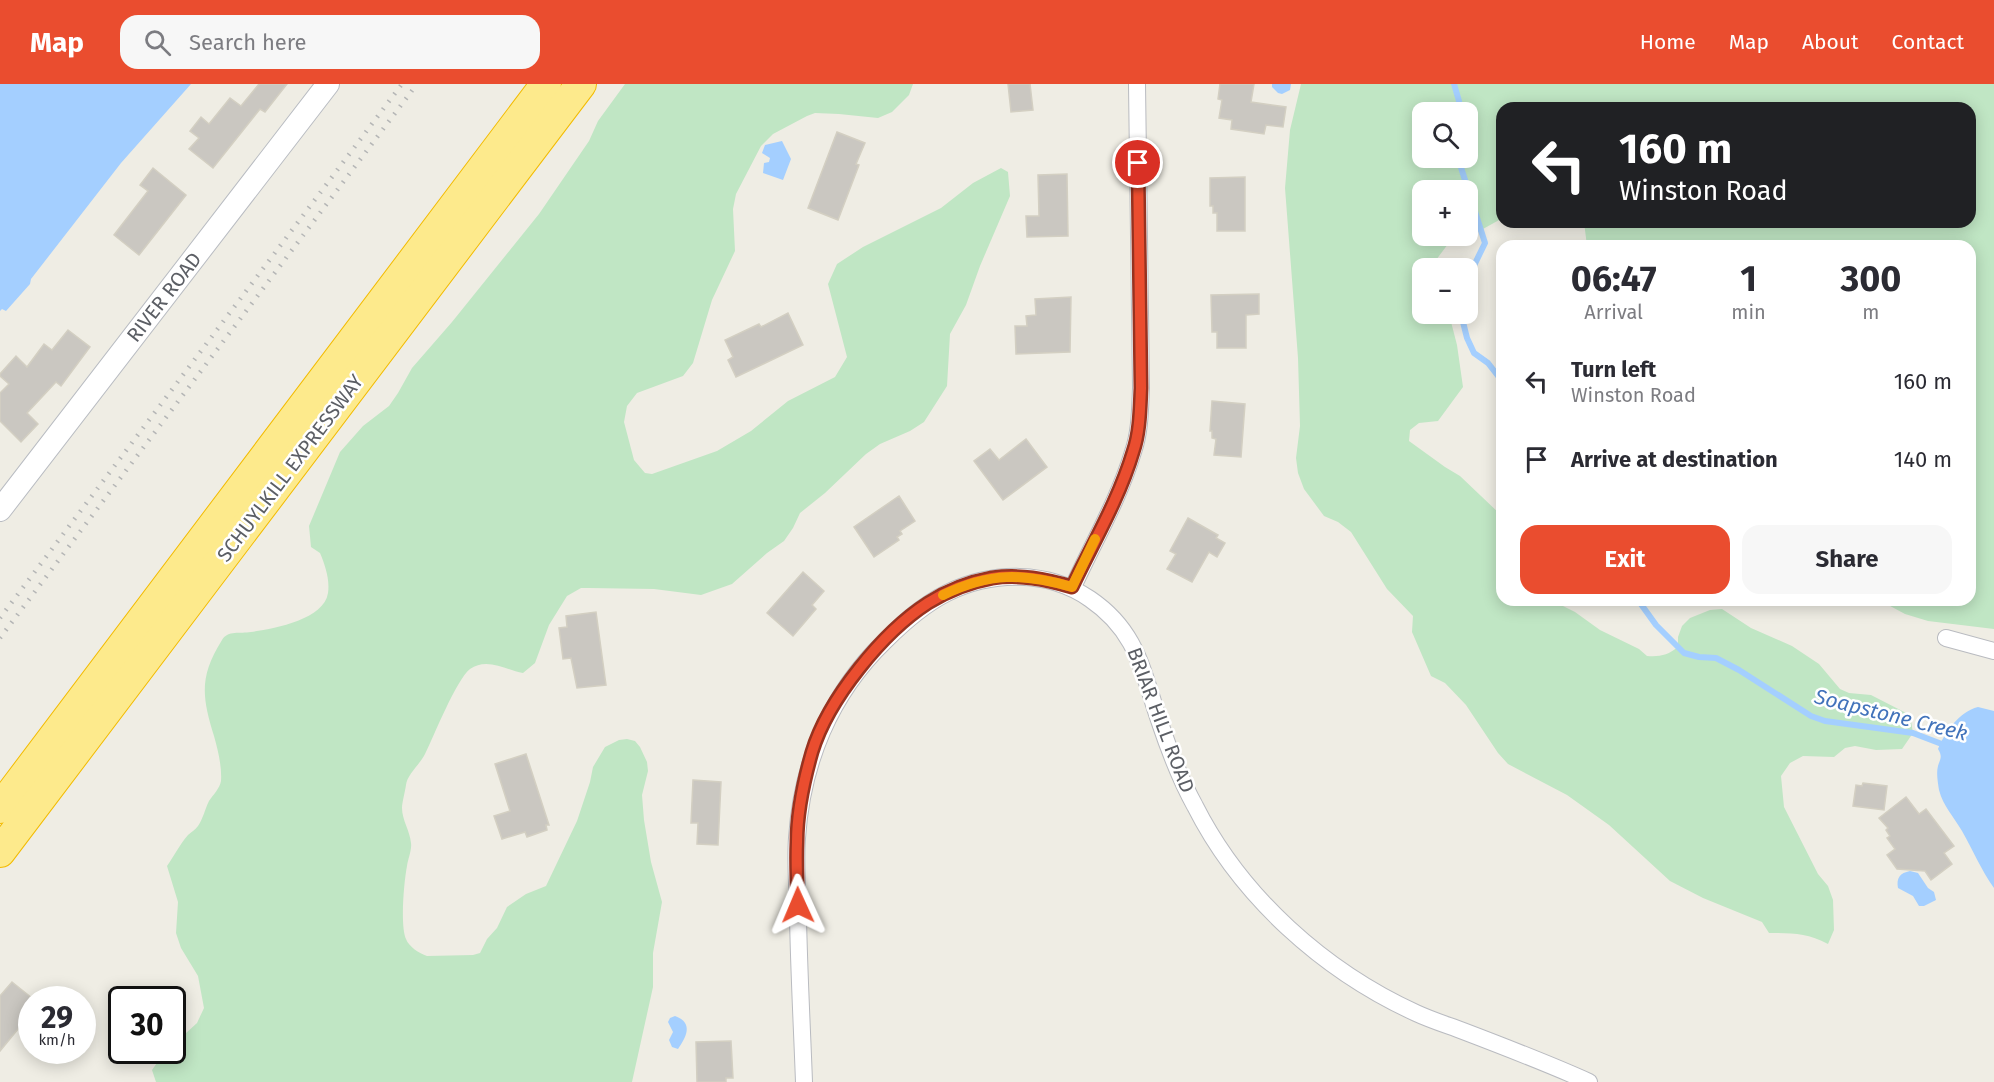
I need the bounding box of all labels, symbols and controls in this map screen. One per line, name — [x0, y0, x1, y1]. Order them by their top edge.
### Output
search box — [120, 15, 540, 69]
text: Map — [30, 26, 84, 59]
icon: search — [141, 26, 174, 59]
text: Search here — [189, 29, 307, 56]
text: Home — [1640, 29, 1696, 55]
text: Map — [1729, 29, 1769, 55]
text: About — [1802, 29, 1859, 55]
text: Contact — [1892, 29, 1964, 55]
map controls — [1412, 102, 1478, 324]
button: search — [1412, 102, 1478, 168]
text: 160 m — [1619, 124, 1732, 174]
icon: left — [1520, 126, 1598, 204]
pin — [1112, 137, 1163, 188]
icon: arrive — [1121, 146, 1154, 179]
text: Winston Road — [1619, 175, 1788, 207]
button: + — [1412, 180, 1478, 246]
street label: RIVER ROAD — [122, 247, 206, 347]
text: 06:47 — [1571, 257, 1657, 301]
text: 1 — [1740, 257, 1757, 301]
text: 300 — [1840, 257, 1901, 301]
button: − — [1412, 258, 1478, 324]
text: Arrival — [1584, 300, 1643, 324]
text: min — [1731, 300, 1766, 324]
text: m — [1862, 300, 1879, 324]
text: Turn left — [1571, 356, 1656, 383]
icon: left — [1520, 365, 1553, 398]
text: 160 m — [1894, 368, 1952, 395]
street label: SCHUYLKILL EXPRESSWAY — [212, 370, 368, 566]
text: Winston Road — [1571, 383, 1696, 407]
icon: arrive — [1520, 443, 1553, 476]
text: Arrive at destination — [1571, 446, 1778, 473]
text: 140 m — [1894, 446, 1952, 473]
button: Exit — [1520, 525, 1730, 594]
button: Share — [1742, 525, 1952, 594]
street label: BRIAR HILL ROAD — [1122, 644, 1200, 796]
water label: Soapstone Creek — [1811, 683, 1970, 747]
position arrow — [766, 873, 830, 937]
speed limit sign: 30 — [108, 986, 186, 1064]
text: 29 — [41, 1000, 73, 1036]
text: km/h — [38, 1031, 76, 1049]

